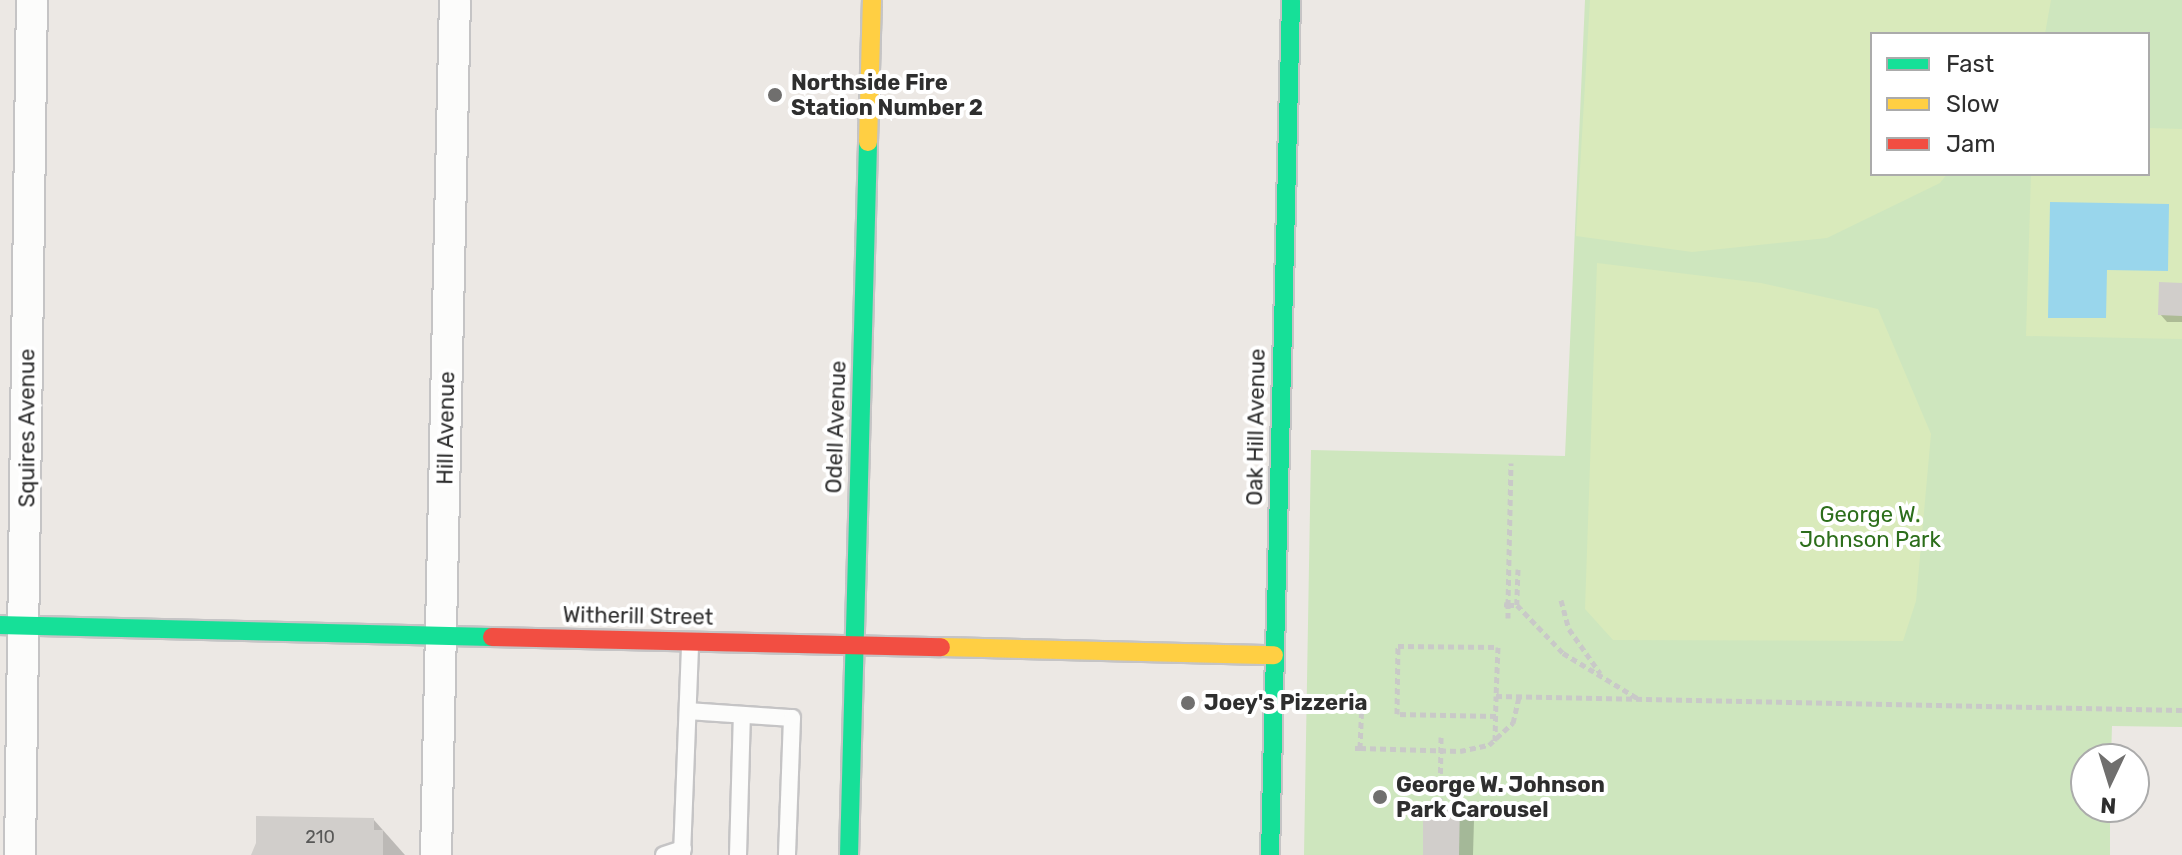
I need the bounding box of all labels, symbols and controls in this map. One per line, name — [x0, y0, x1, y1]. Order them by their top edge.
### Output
legend — [1870, 32, 2150, 176]
text: Fast — [1946, 50, 1994, 78]
place label: Northside Fire Station Number 2 — [791, 69, 984, 120]
marker: Northside Fire Station Number 2 — [766, 86, 784, 104]
text: Slow — [1946, 90, 1999, 118]
text: Jam — [1946, 130, 1996, 158]
street label: Squires Avenue — [14, 348, 40, 508]
street label: Oak Hill Avenue — [1241, 348, 1271, 506]
street label: Odell Avenue — [820, 360, 852, 494]
street label: Hill Avenue — [432, 371, 460, 485]
park label: George W. Johnson Park — [1799, 501, 1941, 552]
street label: Witherill Street — [562, 601, 714, 631]
place label: Joey's Pizzeria — [1204, 690, 1367, 716]
marker: Joey's Pizzeria — [1179, 694, 1197, 712]
north arrow — [2070, 743, 2150, 823]
place label: George W. Johnson Park Carousel — [1396, 771, 1605, 822]
marker: George W. Johnson Park Carousel — [1371, 788, 1389, 806]
text: N — [2100, 791, 2117, 819]
house number: 210 — [305, 826, 335, 848]

